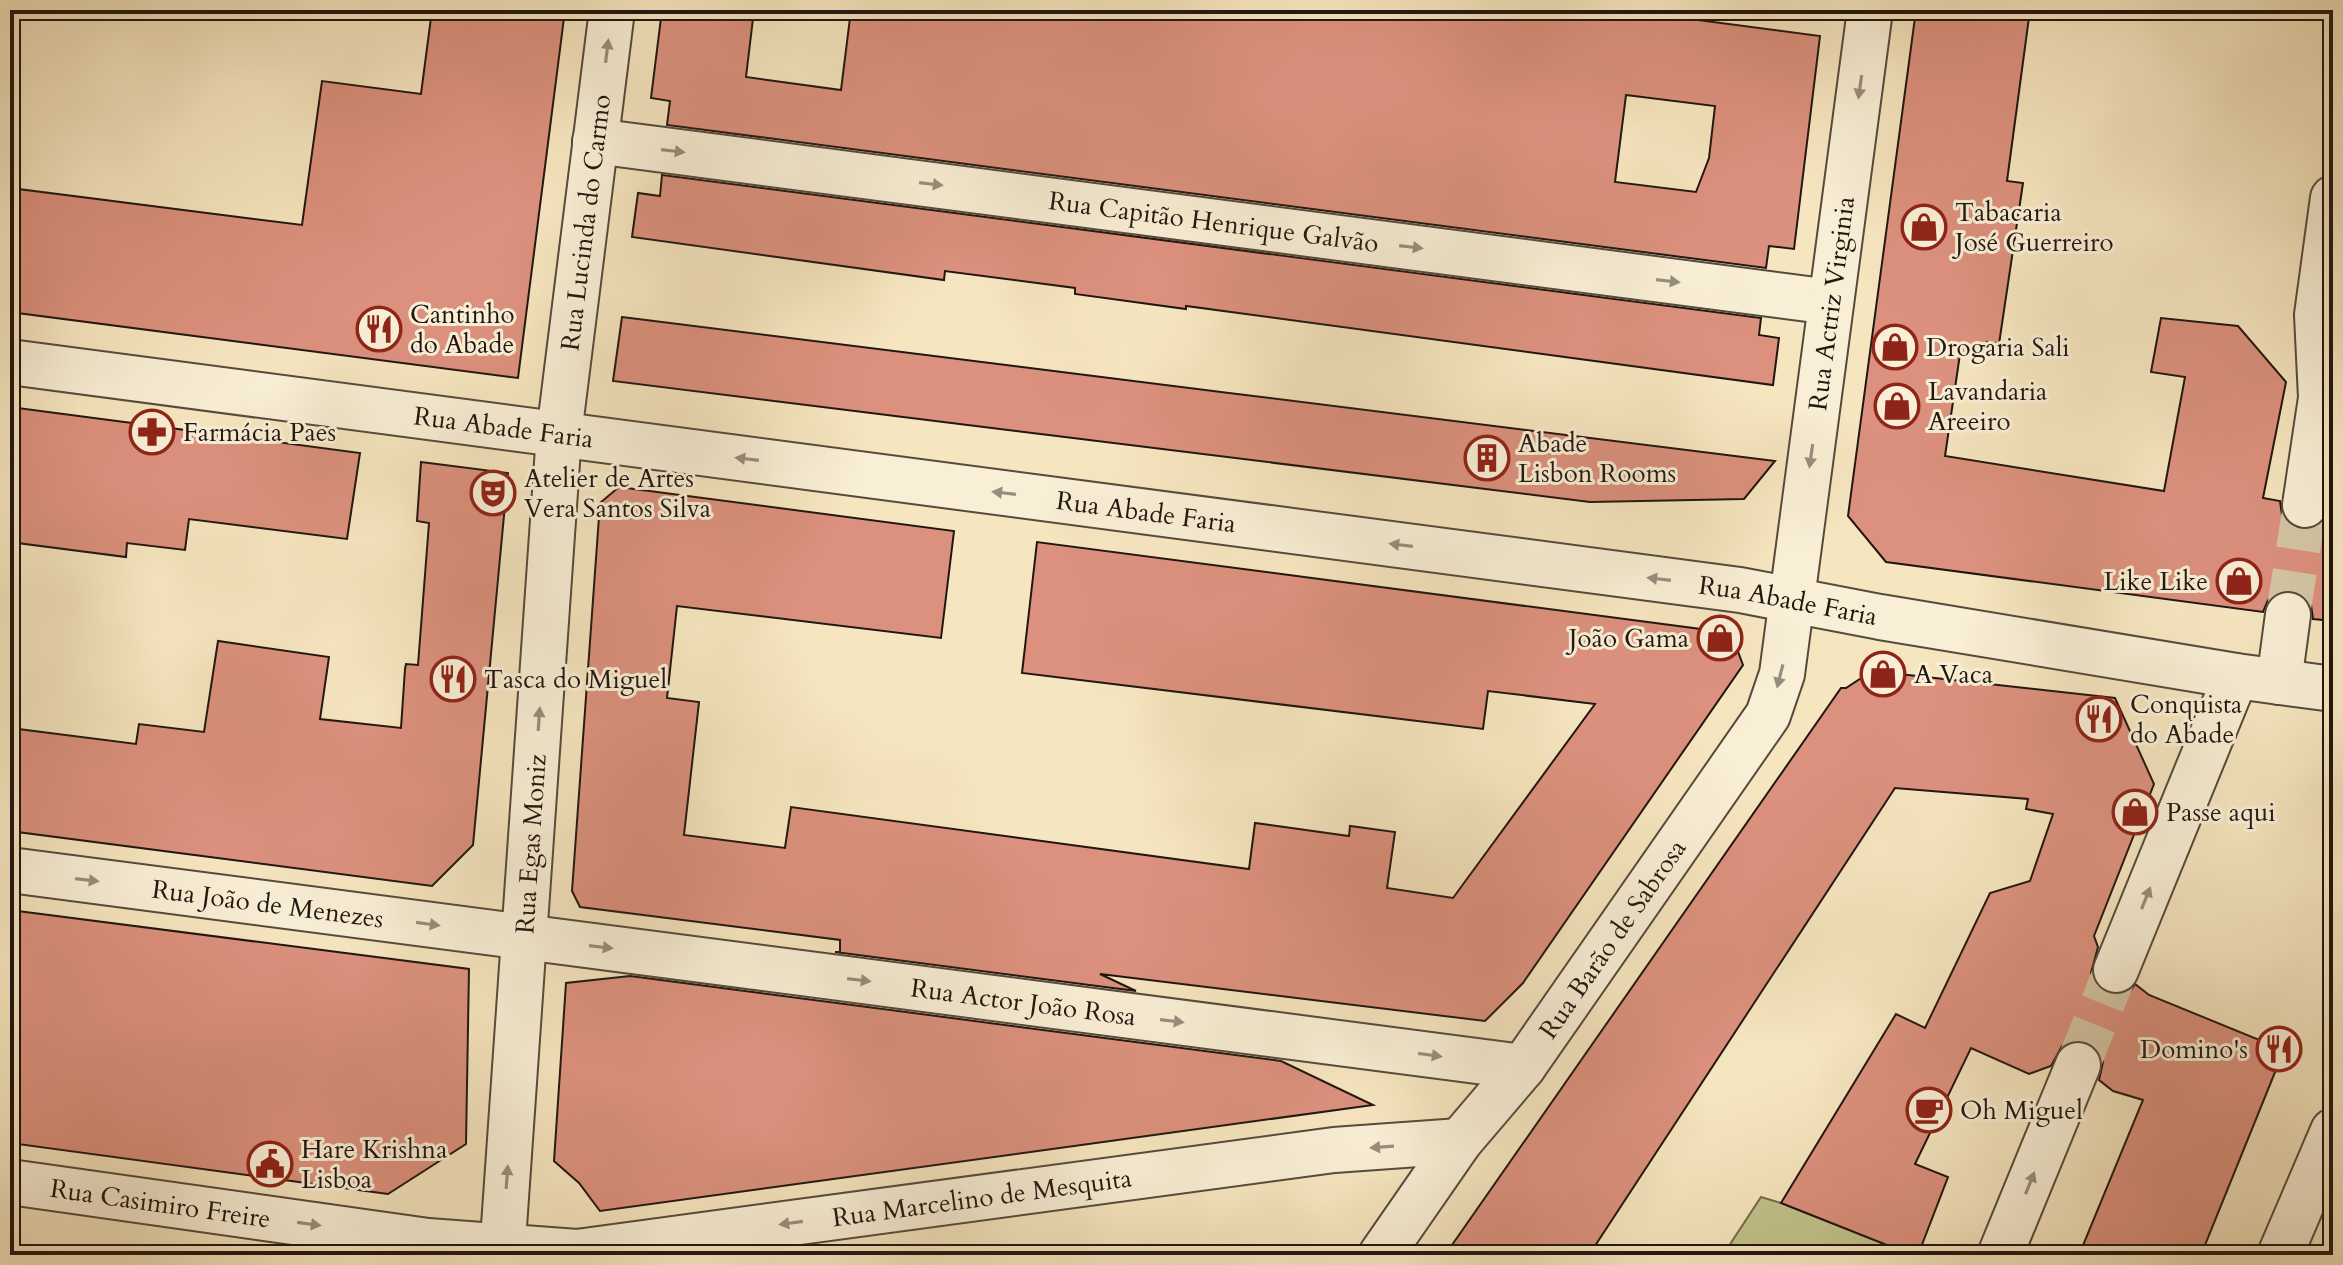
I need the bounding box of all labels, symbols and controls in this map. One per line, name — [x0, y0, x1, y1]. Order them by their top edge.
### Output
one-way arrow — [601, 39, 614, 64]
one-way arrow — [1853, 75, 1866, 100]
street label: Rua Lucinda do Carmo — [552, 92, 619, 353]
one-way arrow — [661, 145, 686, 158]
one-way arrow — [919, 178, 944, 191]
street label: Rua Capitão Henrique Galvão — [1047, 183, 1381, 260]
street label: Rua Actriz Virginia — [1800, 194, 1863, 413]
place label: Tabacaria José Guerreiro — [1951, 195, 2114, 260]
shop icon: Tabacaria José Guerreiro — [1900, 203, 1948, 251]
one-way arrow — [1398, 241, 1423, 254]
one-way arrow — [1656, 275, 1681, 288]
place label: Cantinho do Abade — [410, 297, 515, 362]
restaurant icon: Cantinho do Abade — [355, 305, 403, 353]
shop icon: Drogaria Sali — [1871, 323, 1919, 371]
place label: Drogaria Sali — [1926, 330, 2070, 365]
place label: Lavandaria Areeiro — [1928, 374, 2047, 439]
shop icon: Lavandaria Areeiro — [1873, 382, 1921, 430]
street label: Rua Abade Faria — [412, 398, 596, 456]
pharmacy icon: Farmácia Paes — [128, 408, 176, 456]
place label: Farmácia Paes — [183, 415, 336, 450]
place label: Abade Lisbon Rooms — [1518, 426, 1676, 491]
building icon: Abade Lisbon Rooms — [1463, 434, 1511, 482]
one-way arrow — [1804, 444, 1817, 469]
one-way arrow — [734, 452, 759, 465]
place label: Atelier de Artes Vera Santos Silva — [524, 461, 711, 526]
theatre icon: Atelier de Artes Vera Santos Silva — [469, 469, 517, 517]
street label: Rua Abade Faria — [1054, 483, 1238, 541]
one-way arrow — [992, 486, 1017, 499]
one-way arrow — [1388, 538, 1413, 551]
shop icon: Like Like — [2215, 557, 2263, 605]
place label: Like Like — [2103, 564, 2208, 599]
street label: Rua Abade Faria — [1697, 567, 1880, 634]
one-way arrow — [1646, 572, 1671, 585]
shop icon: João Gama — [1696, 614, 1744, 662]
place label: João Gama — [1565, 621, 1689, 656]
shop icon: A Vaca — [1859, 650, 1907, 698]
restaurant icon: Tasca do Miguel — [429, 655, 477, 703]
place label: A Vaca — [1914, 657, 1993, 692]
place label: Tasca do Miguel — [484, 662, 667, 697]
one-way arrow — [1773, 663, 1786, 688]
place label: Conquista do Abade — [2130, 687, 2242, 752]
restaurant icon: Conquista do Abade — [2075, 695, 2123, 743]
one-way arrow — [533, 706, 546, 731]
street label: Rua Egas Moniz — [507, 752, 554, 935]
shop icon: Passe aqui — [2111, 788, 2159, 836]
place label: Passe aqui — [2166, 795, 2276, 830]
street label: Rua Barão de Sabrosa — [1531, 832, 1694, 1046]
street label: Rua João de Menezes — [150, 871, 386, 936]
one-way arrow — [75, 874, 100, 887]
one-way arrow — [2140, 886, 2153, 910]
one-way arrow — [416, 918, 441, 931]
one-way arrow — [589, 940, 614, 953]
street label: Rua Actor João Rosa — [909, 970, 1138, 1034]
one-way arrow — [847, 974, 872, 987]
one-way arrow — [1160, 1015, 1185, 1028]
restaurant icon: Domino's — [2255, 1025, 2303, 1073]
place label: Domino's — [2140, 1032, 2248, 1067]
one-way arrow — [1418, 1049, 1443, 1062]
cafe icon: Oh Miguel — [1905, 1086, 1953, 1134]
place label: Oh Miguel — [1960, 1093, 2083, 1128]
place label: Hare Krishna Lisboa — [301, 1132, 447, 1197]
public building icon: Hare Krishna Lisboa — [246, 1140, 294, 1188]
one-way arrow — [1370, 1141, 1395, 1154]
street label: Rua Marcelino de Mesquita — [830, 1160, 1134, 1235]
one-way arrow — [501, 1164, 514, 1189]
street label: Rua Casimiro Freire — [48, 1170, 273, 1236]
one-way arrow — [2023, 1171, 2036, 1195]
one-way arrow — [779, 1217, 804, 1230]
one-way arrow — [297, 1218, 322, 1231]

